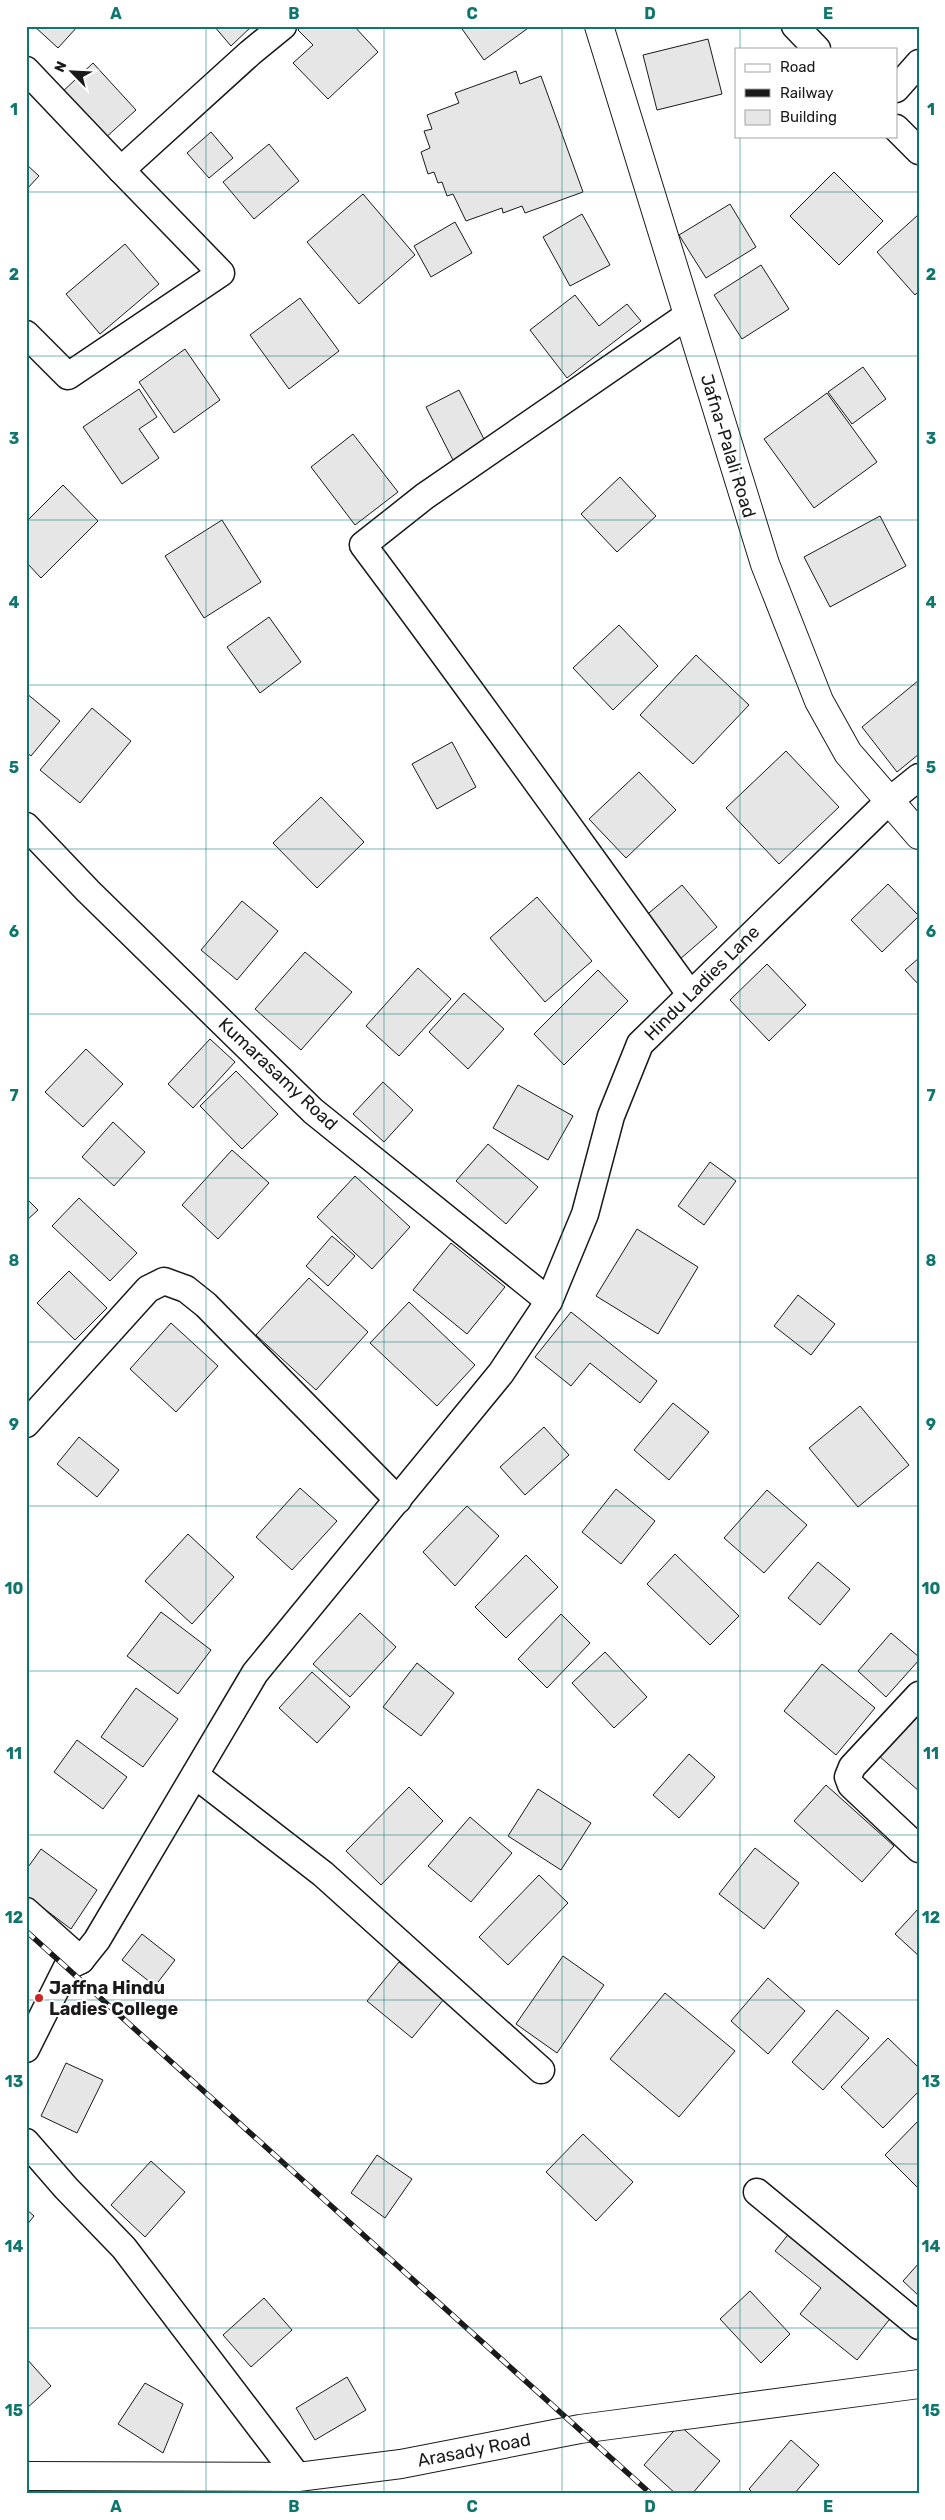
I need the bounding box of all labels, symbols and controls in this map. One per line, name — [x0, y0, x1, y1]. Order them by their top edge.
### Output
text: A — [110, 4, 122, 23]
text: B — [288, 4, 300, 23]
text: C — [466, 4, 478, 23]
text: D — [644, 4, 656, 23]
text: E — [823, 4, 833, 23]
north arrow — [48, 48, 98, 98]
legend — [735, 48, 898, 138]
text: Road — [780, 58, 816, 76]
text: N — [51, 59, 70, 75]
text: Railway — [780, 84, 834, 102]
text: 1 — [10, 100, 18, 119]
text: 1 — [927, 100, 935, 119]
text: Building — [780, 108, 837, 126]
text: 2 — [9, 265, 19, 284]
text: 2 — [926, 265, 936, 284]
street label: Jafna-Palali Road — [696, 372, 760, 520]
text: 3 — [9, 429, 19, 448]
text: 3 — [926, 429, 936, 448]
text: 4 — [9, 593, 20, 612]
text: 4 — [926, 593, 937, 612]
text: 5 — [9, 758, 19, 777]
text: 5 — [926, 758, 936, 777]
street label: Hindu Ladies Lane — [640, 921, 764, 1045]
text: 6 — [9, 922, 19, 941]
text: 6 — [926, 922, 936, 941]
street label: Kumarasamy Road — [214, 1013, 342, 1135]
text: 7 — [9, 1086, 19, 1105]
text: 7 — [926, 1086, 936, 1105]
text: 8 — [9, 1251, 20, 1270]
text: 8 — [926, 1251, 937, 1270]
text: 9 — [9, 1415, 19, 1434]
text: 9 — [926, 1415, 936, 1434]
text: 10 — [5, 1579, 24, 1598]
text: 10 — [922, 1579, 941, 1598]
text: 11 — [6, 1744, 22, 1763]
text: 11 — [923, 1744, 939, 1763]
text: 12 — [5, 1908, 23, 1927]
text: 12 — [922, 1908, 940, 1927]
place label: Jaffna Hindu Ladies College — [49, 1977, 178, 2020]
marker: Jaffna Hindu Ladies College — [33, 1992, 45, 2004]
text: 13 — [5, 2072, 23, 2091]
text: 13 — [922, 2072, 940, 2091]
text: 14 — [5, 2237, 24, 2256]
text: 14 — [922, 2237, 941, 2256]
text: 15 — [5, 2401, 23, 2420]
text: 15 — [922, 2401, 940, 2420]
street label: Arasady Road — [415, 2428, 533, 2472]
text: A — [110, 2497, 122, 2516]
text: B — [288, 2497, 300, 2516]
text: C — [466, 2497, 478, 2516]
text: D — [644, 2497, 656, 2516]
text: E — [823, 2497, 833, 2516]

